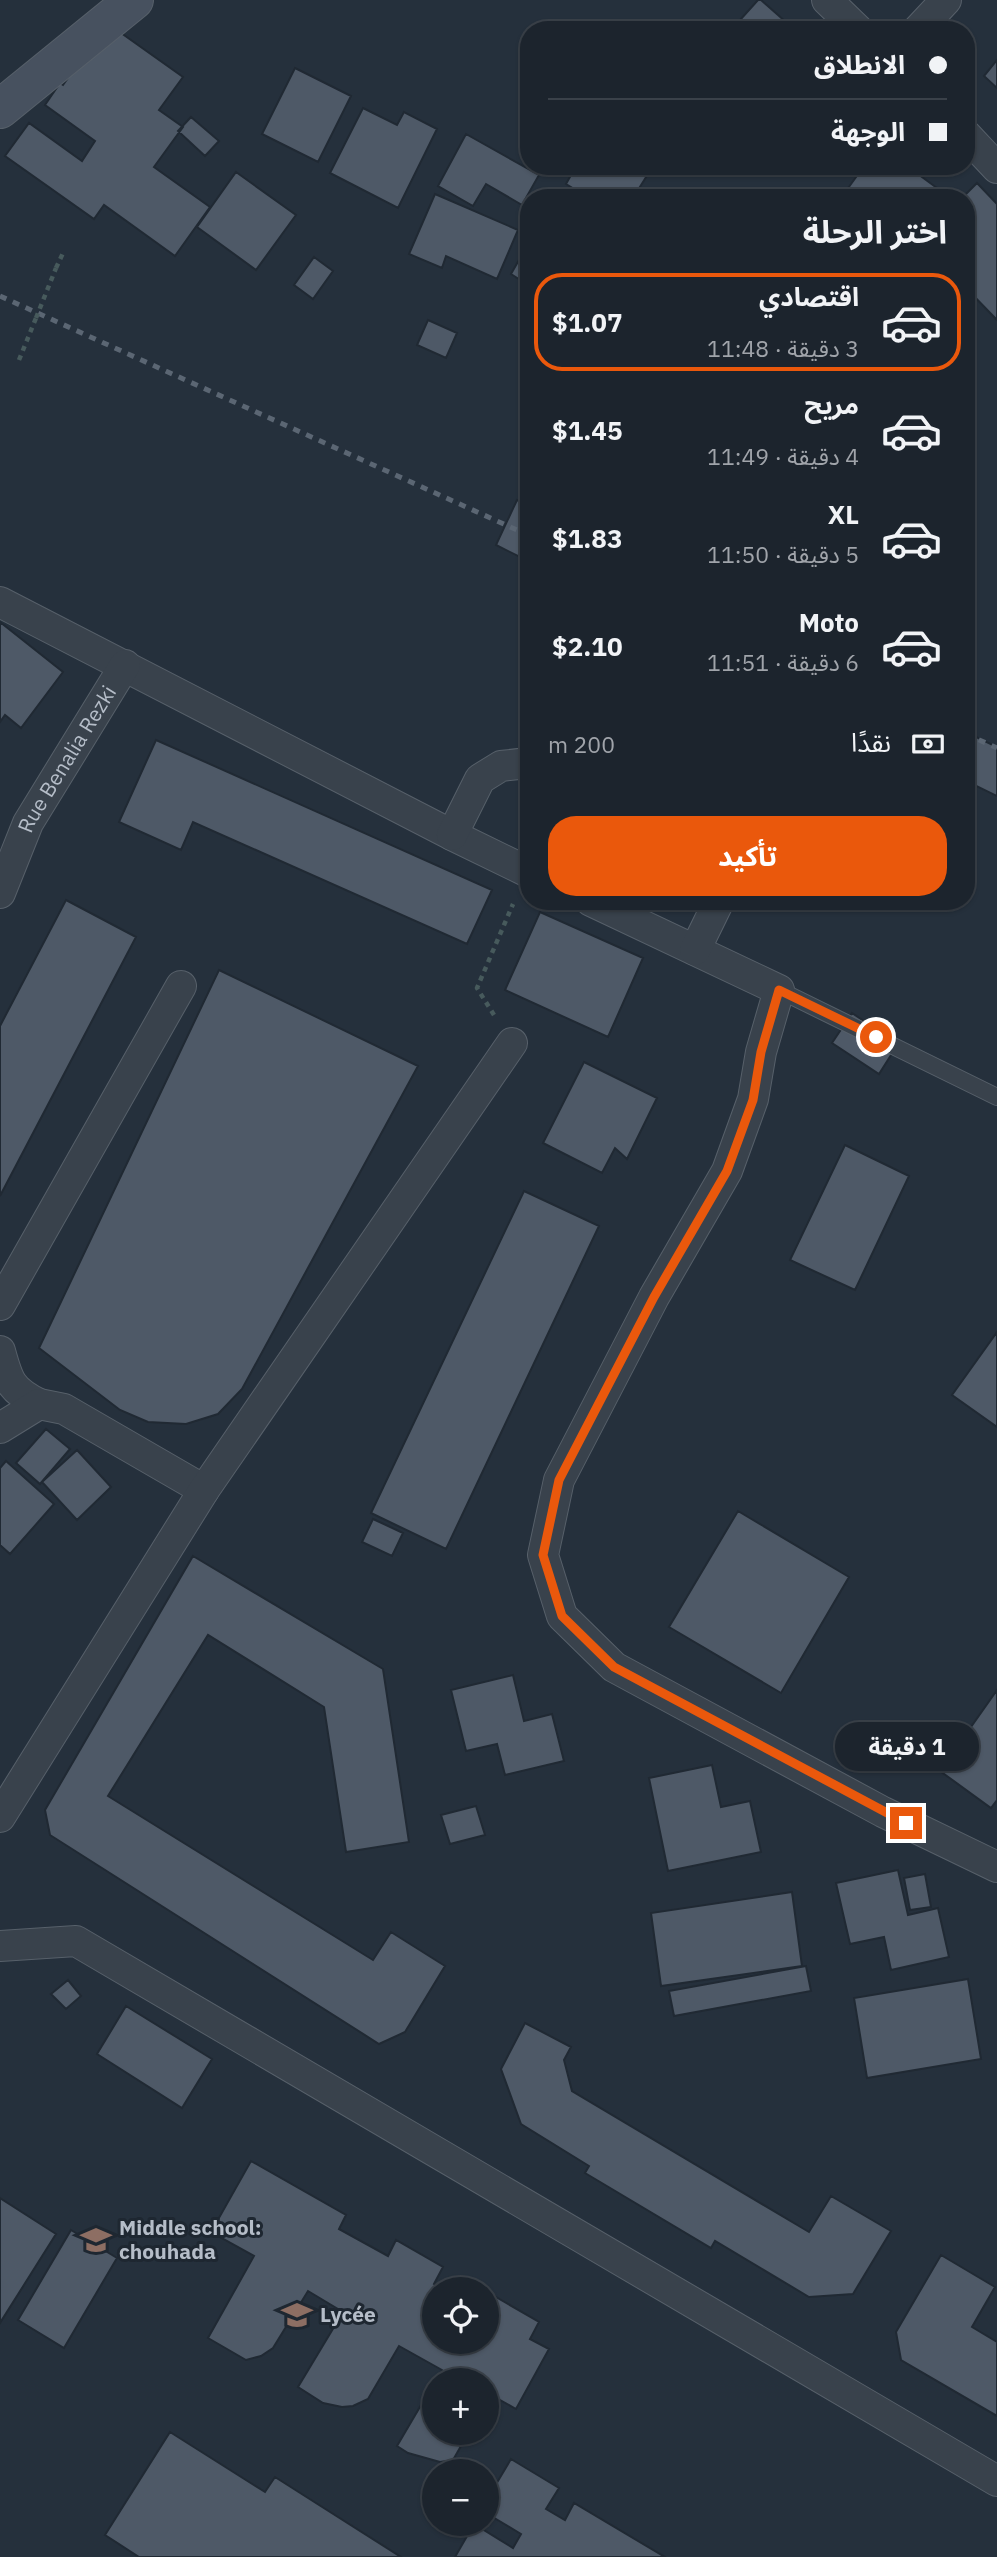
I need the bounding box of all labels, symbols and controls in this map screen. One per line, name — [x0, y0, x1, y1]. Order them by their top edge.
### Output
text: الانطلاق — [814, 47, 905, 81]
text: الوجهة — [831, 114, 905, 148]
text: اختر الرحلة — [803, 210, 947, 252]
text: اقتصادي — [759, 279, 859, 313]
icon: car — [880, 291, 943, 354]
text: $1.07 — [552, 305, 623, 339]
text: 3 دقيقة · 11:48 — [707, 333, 859, 363]
text: مريح — [804, 387, 859, 421]
icon: car — [880, 399, 943, 462]
text: $1.45 — [552, 413, 623, 447]
text: 4 دقيقة · 11:49 — [707, 441, 859, 471]
text: XL — [828, 497, 859, 531]
icon: car — [880, 507, 943, 570]
text: $1.83 — [552, 521, 623, 555]
text: 5 دقيقة · 11:50 — [707, 539, 859, 569]
text: Moto — [799, 605, 859, 639]
icon: car — [880, 615, 943, 678]
text: $2.10 — [552, 629, 623, 663]
text: 6 دقيقة · 11:51 — [707, 647, 859, 677]
street label: Rue Benalia Rezki — [11, 680, 122, 837]
text: نقدًا — [851, 725, 891, 759]
icon: cash — [909, 725, 947, 763]
text: 200 m — [548, 729, 615, 759]
button: تأكيد — [548, 816, 947, 896]
route start — [860, 1021, 892, 1053]
callout: 1 دقيقة — [834, 1722, 978, 1770]
text: 1 دقيقة — [868, 1731, 946, 1761]
route end — [890, 1807, 922, 1839]
place label: Middle school: chouhada — [119, 2213, 262, 2265]
school or university icon: Middle school: chouhada — [79, 2223, 113, 2257]
map controls — [422, 2277, 499, 2536]
button: locate — [422, 2277, 499, 2354]
school or university icon: Lycée — [280, 2298, 314, 2332]
place label: Lycée — [320, 2300, 376, 2328]
button: + — [422, 2368, 499, 2445]
button: − — [422, 2459, 499, 2536]

